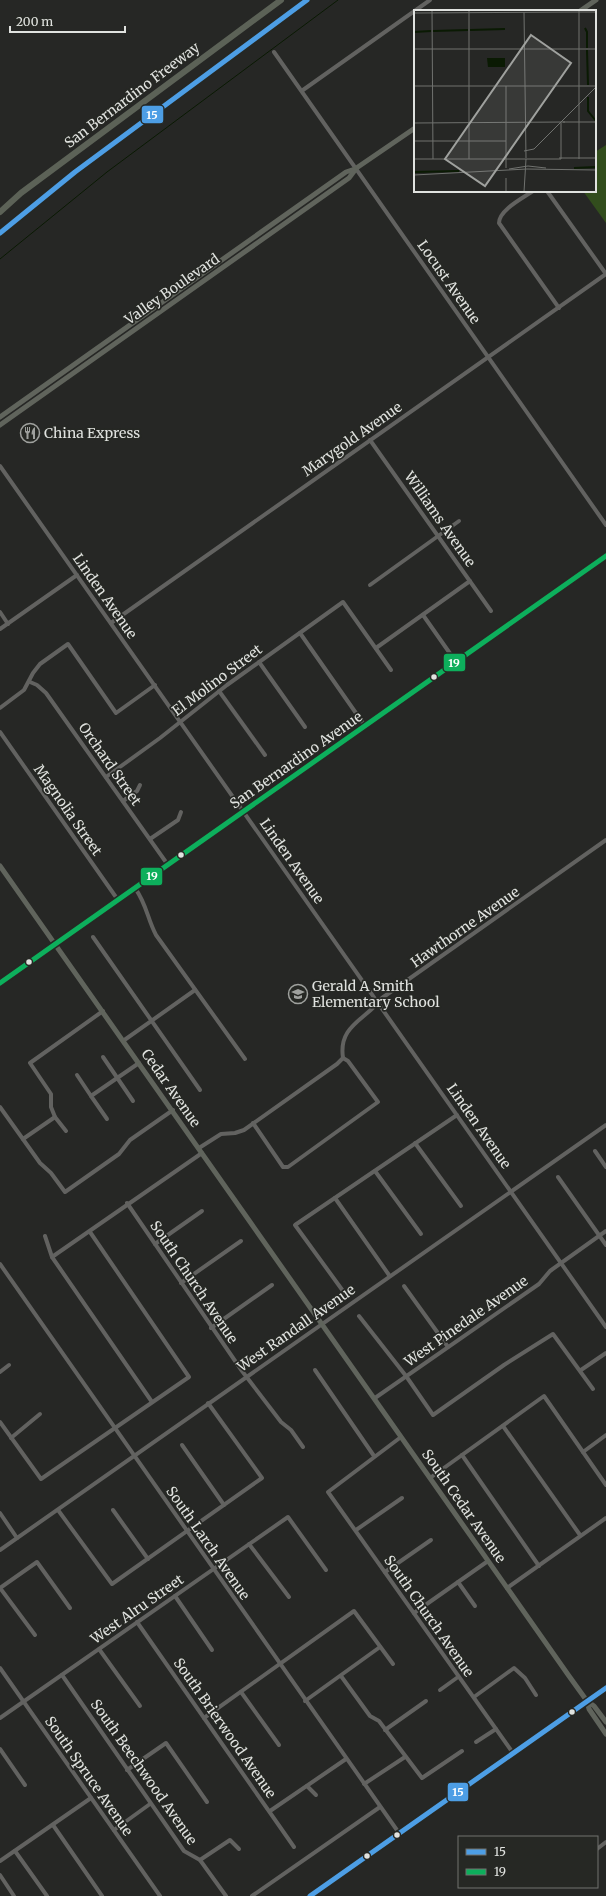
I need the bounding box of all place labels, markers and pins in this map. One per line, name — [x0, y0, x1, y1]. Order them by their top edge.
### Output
restaurant icon: China Express — [19, 422, 41, 444]
place label: China Express — [44, 424, 140, 442]
unlabelled marker — [429, 672, 439, 682]
unlabelled marker — [176, 850, 186, 860]
unlabelled marker — [24, 957, 34, 967]
place label: Gerald A Smith Elementary School — [312, 977, 440, 1011]
school or university icon: Gerald A Smith Elementary School — [287, 983, 309, 1005]
unlabelled marker — [567, 1707, 577, 1717]
unlabelled marker — [392, 1830, 402, 1840]
unlabelled marker — [362, 1851, 372, 1861]

